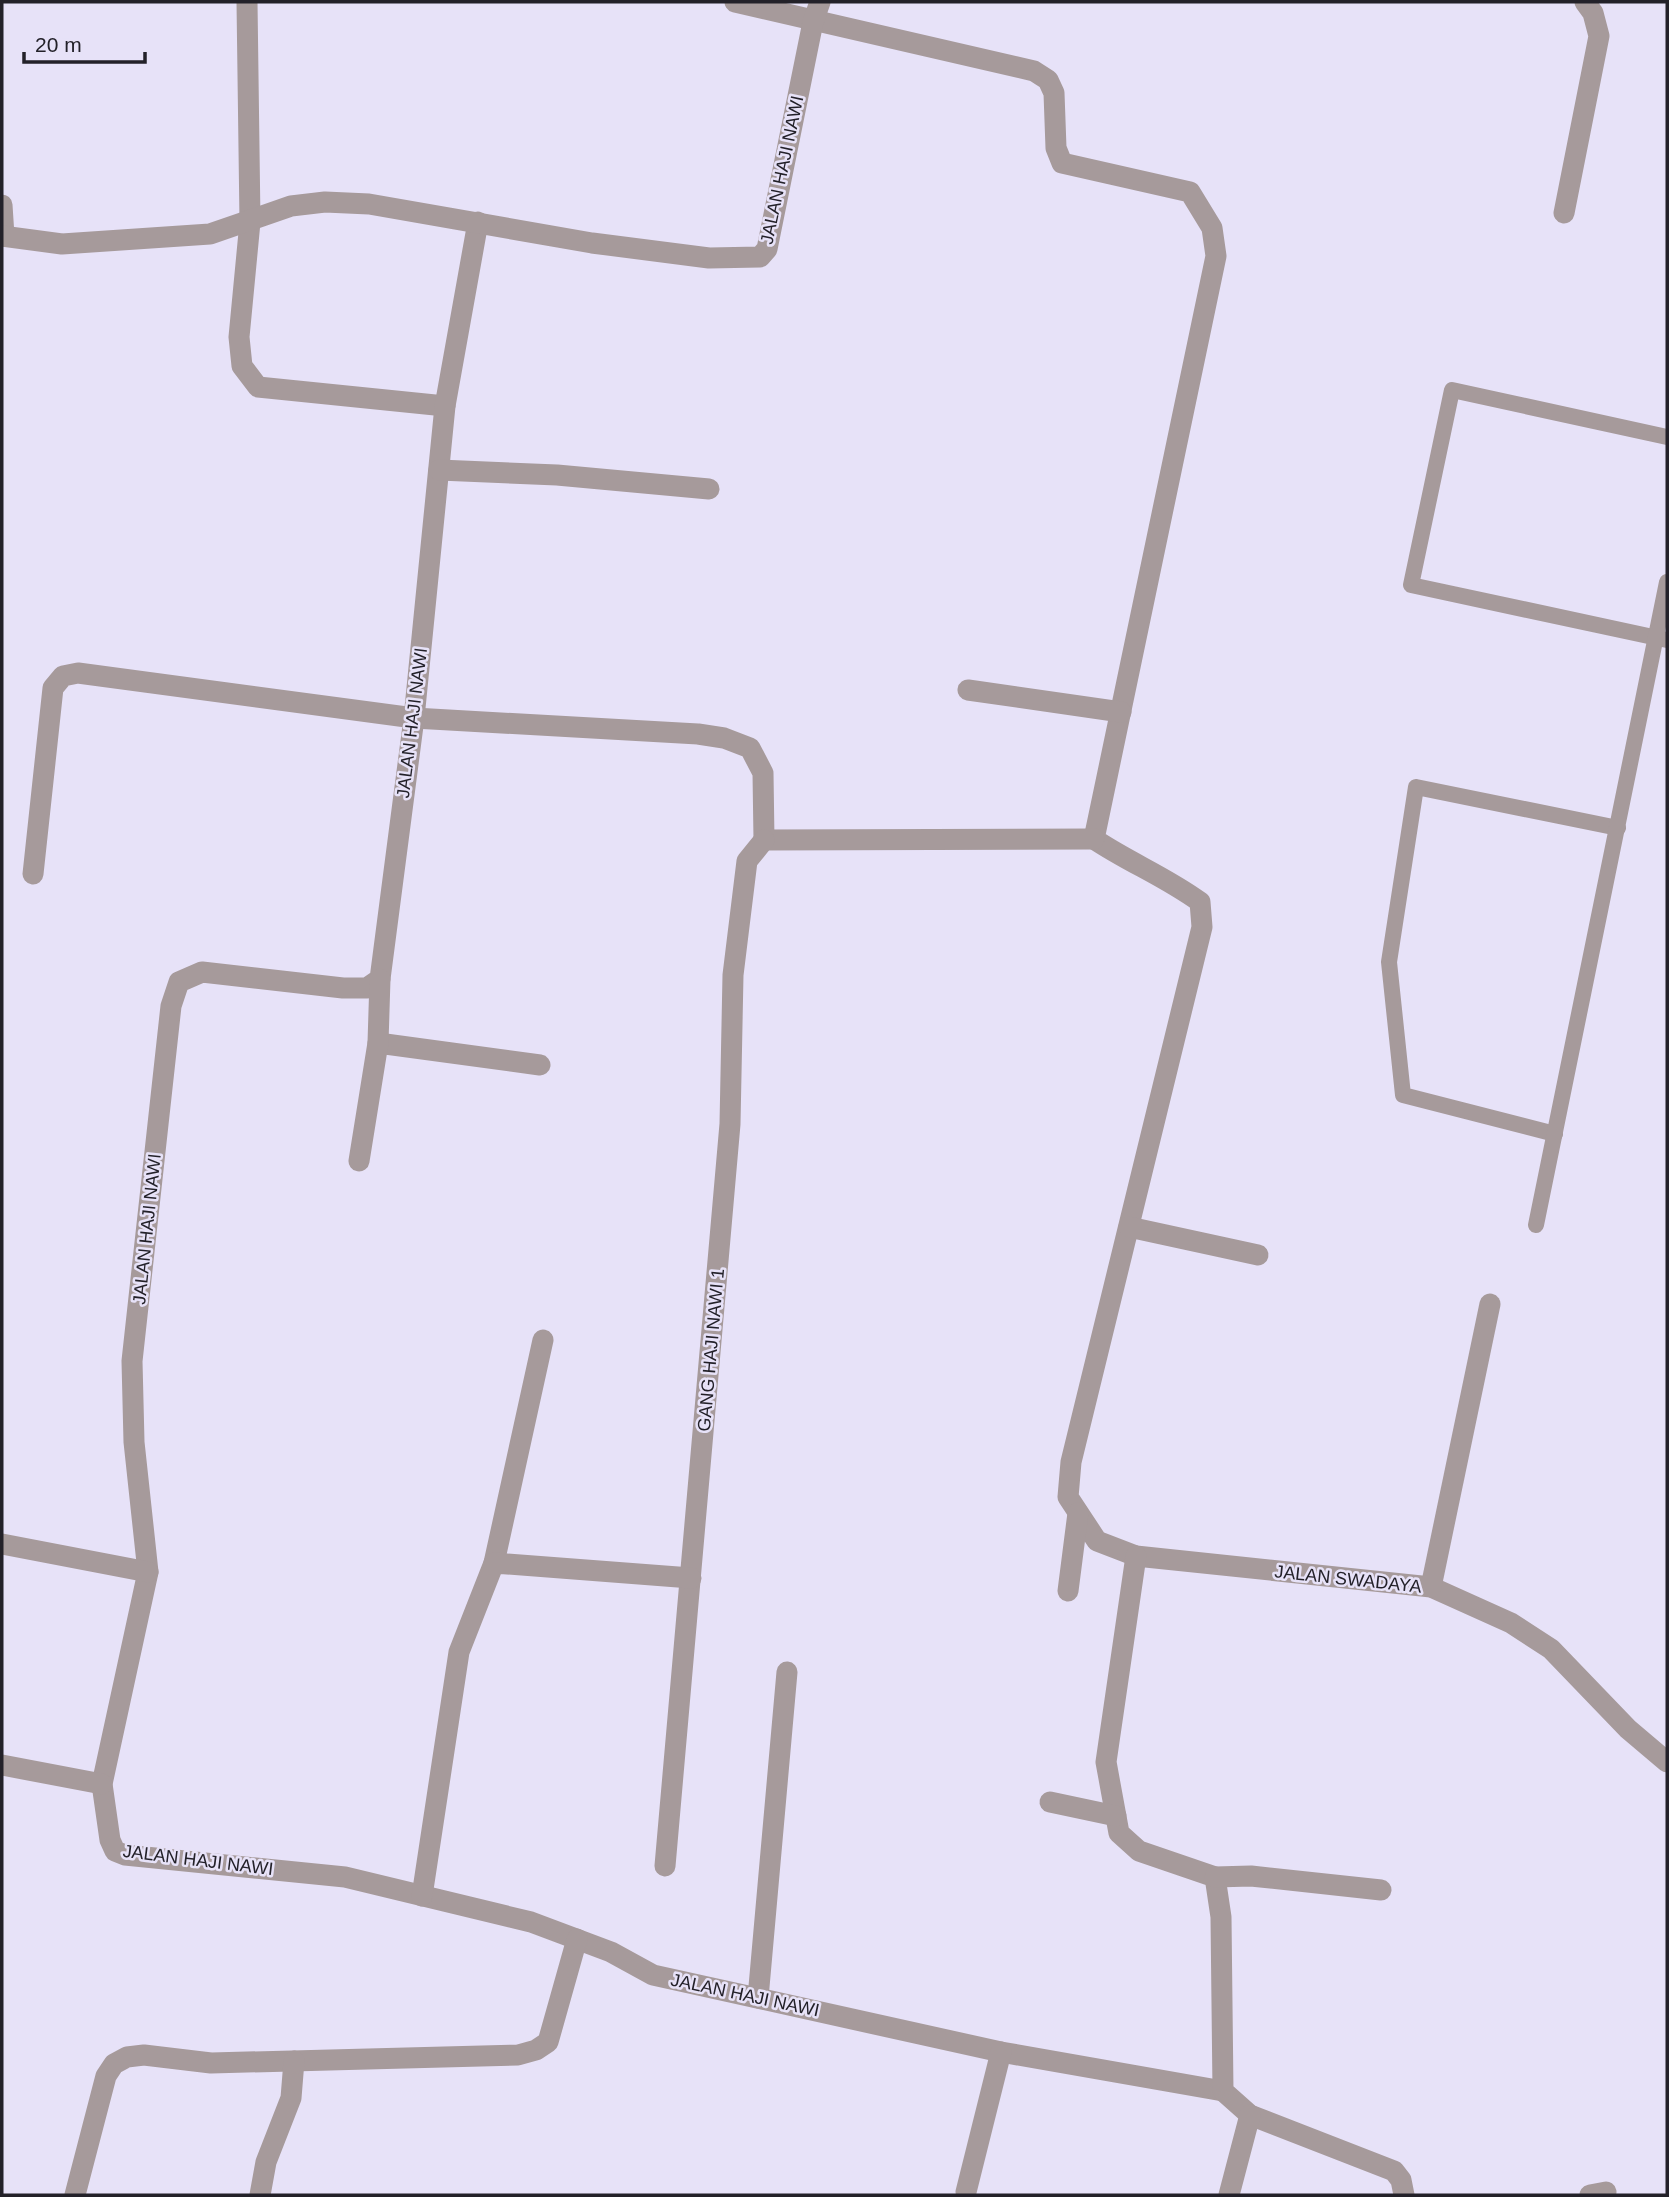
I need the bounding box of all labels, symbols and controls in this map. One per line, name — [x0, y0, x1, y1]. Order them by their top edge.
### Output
scale bar — [24, 21, 145, 65]
text: 20 m — [35, 33, 82, 56]
street label: JALAN HAJI NAWI — [756, 94, 808, 246]
street label: JALAN HAJI NAWI — [393, 647, 431, 799]
street label: JALAN HAJI NAWI — [129, 1153, 165, 1305]
street label: GANG HAJI NAWI 1 — [694, 1268, 728, 1432]
street label: JALAN SWADAYA — [1274, 1561, 1422, 1597]
street label: JALAN HAJI NAWI — [122, 1841, 274, 1879]
street label: JALAN HAJI NAWI — [669, 1969, 821, 2021]

